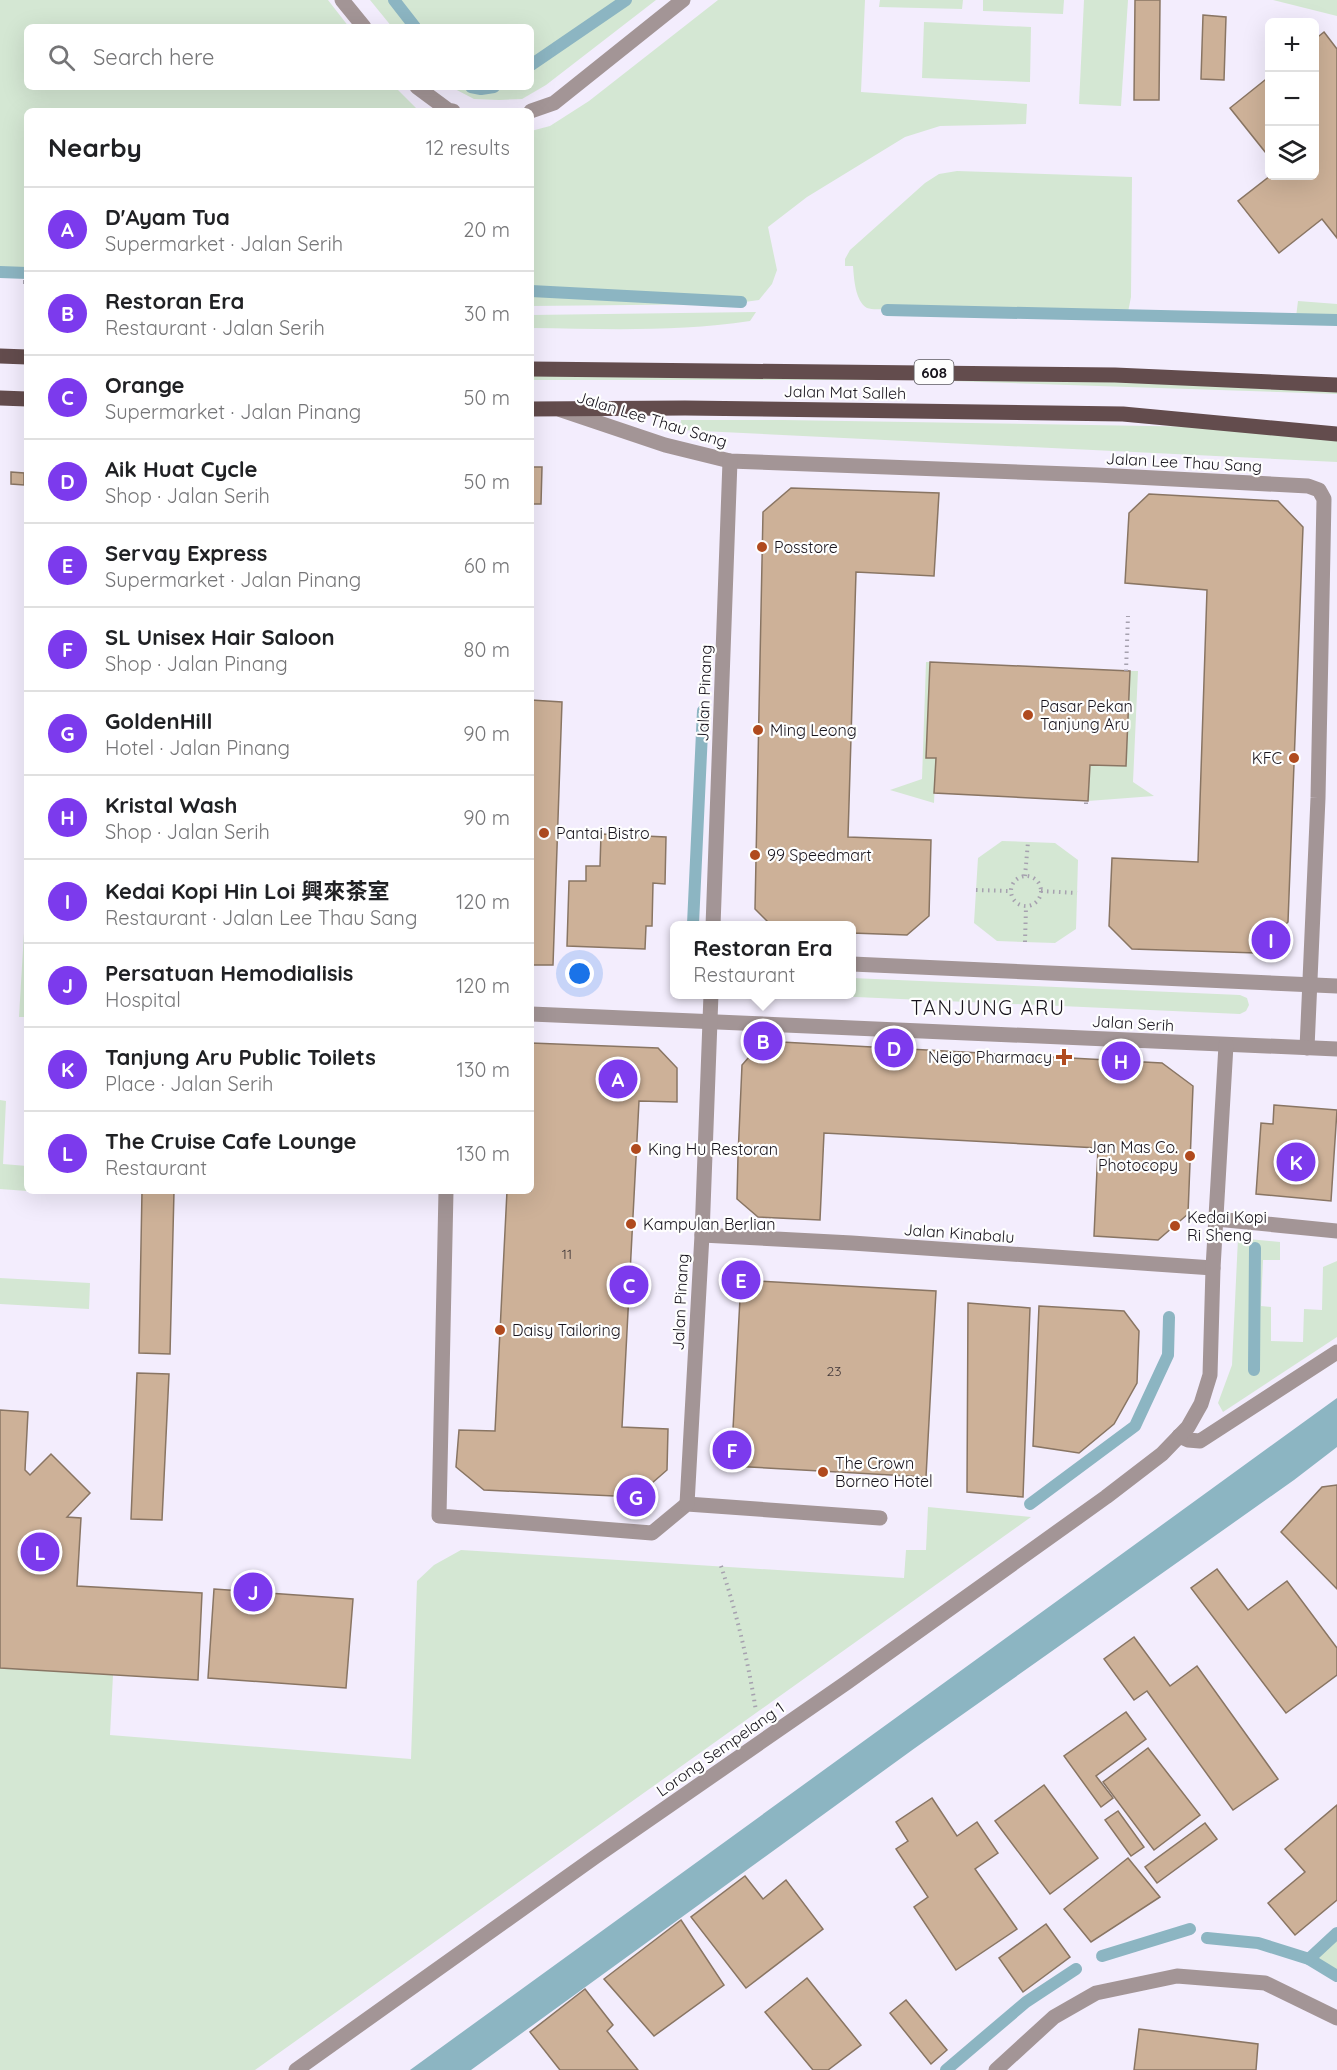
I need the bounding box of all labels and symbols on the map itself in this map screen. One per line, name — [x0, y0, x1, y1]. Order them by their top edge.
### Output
road number: 608 — [914, 360, 954, 384]
street label: Jalan Mat Salleh — [784, 381, 906, 403]
street label: Jalan Lee Thau Sang — [574, 387, 730, 451]
street label: Jalan Lee Thau Sang — [1105, 448, 1263, 476]
place label: Posstore — [774, 537, 838, 557]
marker: Posstore — [755, 540, 769, 554]
street label: Jalan Pinang — [692, 644, 716, 742]
place label: Pasar Pekan Tanjung Aru — [1040, 696, 1133, 734]
marker: Pasar Pekan Tanjung Aru — [1021, 708, 1035, 722]
place label: Ming Leong — [770, 720, 857, 740]
marker: Ming Leong — [751, 723, 765, 737]
place label: KFC — [1252, 748, 1282, 768]
marker: KFC — [1287, 751, 1301, 765]
place label: Pantai Bistro — [556, 823, 650, 843]
marker: Pantai Bistro — [537, 826, 551, 840]
place label: 99 Speedmart — [767, 845, 872, 865]
marker: 99 Speedmart — [748, 848, 762, 862]
pin: I — [1252, 918, 1290, 962]
your location — [565, 959, 594, 988]
district label: TANJUNG ARU — [910, 995, 1066, 1020]
street label: Jalan Serih — [1091, 1011, 1175, 1035]
pin: B — [744, 1018, 783, 1064]
pin: D — [874, 1026, 914, 1070]
pin: H — [1102, 1038, 1140, 1084]
place label: Neigo Pharmacy — [928, 1047, 1052, 1067]
marker: Neigo Pharmacy — [1057, 1050, 1071, 1064]
pin: A — [598, 1056, 638, 1102]
place label: Jan Mas Co. Photocopy — [1088, 1137, 1178, 1175]
place label: King Hu Restoran — [648, 1139, 778, 1159]
pin: K — [1276, 1140, 1316, 1184]
marker: King Hu Restoran — [629, 1142, 643, 1156]
marker: Jan Mas Co. Photocopy — [1183, 1149, 1197, 1163]
place label: Kedai Kopi Ri Sheng — [1187, 1207, 1267, 1245]
place label: Kampulan Berlian — [643, 1214, 776, 1234]
marker: Kampulan Berlian — [624, 1217, 638, 1231]
street label: Jalan Kinabalu — [903, 1219, 1015, 1247]
marker: Kedai Kopi Ri Sheng — [1168, 1219, 1182, 1233]
house number: 11 — [562, 1245, 572, 1263]
street label: Jalan Pinang — [667, 1253, 693, 1351]
pin: E — [722, 1258, 760, 1302]
pin: C — [610, 1262, 648, 1308]
place label: Daisy Tailoring — [512, 1320, 621, 1340]
marker: Daisy Tailoring — [493, 1323, 507, 1337]
house number: 23 — [826, 1362, 842, 1380]
pin: F — [712, 1428, 752, 1472]
place label: The Crown Borneo Hotel — [835, 1453, 933, 1491]
marker: The Crown Borneo Hotel — [816, 1465, 830, 1479]
pin: G — [616, 1474, 656, 1520]
pin: L — [20, 1530, 60, 1574]
pin: J — [234, 1570, 272, 1614]
street label: Lorong Sempelang 1 — [652, 1697, 788, 1801]

